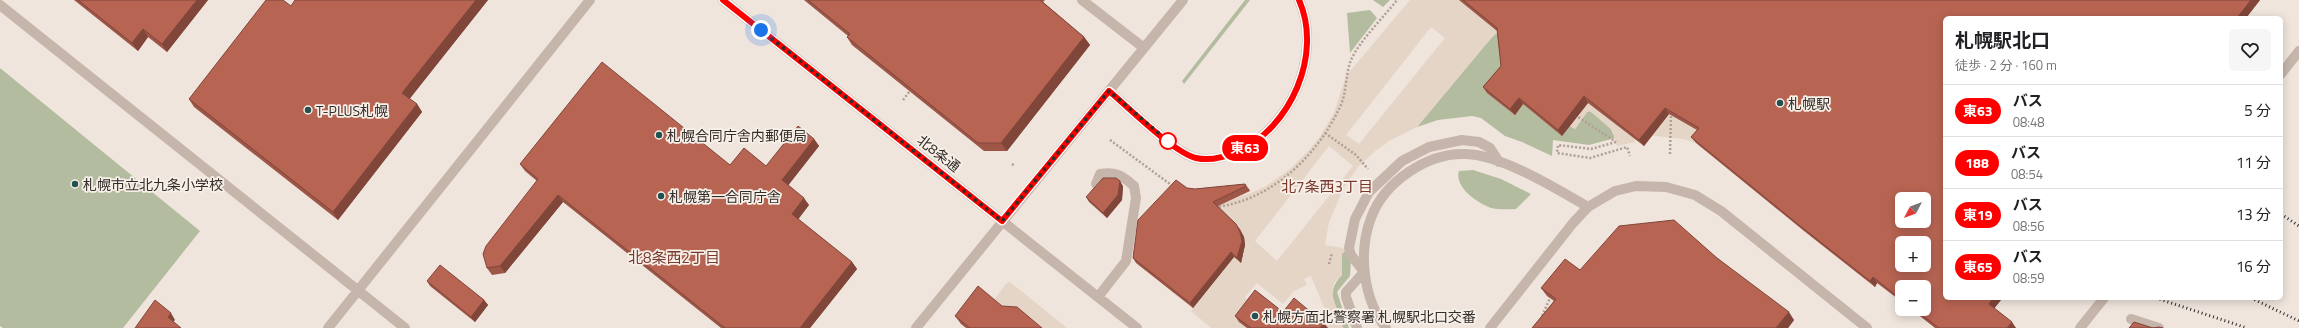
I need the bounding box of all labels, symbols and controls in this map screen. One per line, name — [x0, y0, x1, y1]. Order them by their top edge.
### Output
your location — [751, 20, 771, 40]
text: 札幌駅北口 — [1955, 25, 2050, 54]
button: heart — [2229, 29, 2271, 71]
text: 徒歩 · 2 分 · 160 m — [1955, 55, 2057, 75]
text: バス — [2013, 89, 2043, 112]
place label: 札幌駅 — [1788, 93, 1830, 114]
marker: 札幌駅 — [1775, 98, 1785, 108]
text: 5 分 — [2244, 99, 2271, 122]
place label: T-PLUS札幌 — [316, 100, 388, 121]
text: 東63 — [1963, 100, 1993, 121]
marker: T-PLUS札幌 — [303, 105, 313, 115]
text: 08:48 — [2013, 112, 2045, 132]
place label: 札幌合同庁舎内郵便局 — [667, 125, 807, 146]
street label: 北8条通 — [913, 129, 965, 177]
marker: 札幌合同庁舎内郵便局 — [654, 130, 664, 140]
unlabelled marker — [1159, 132, 1177, 150]
line badge: 東63 — [1222, 135, 1268, 161]
text: 東63 — [1230, 137, 1260, 158]
text: バス — [2011, 141, 2041, 164]
text: 11 分 — [2236, 151, 2271, 174]
text: 188 — [1965, 152, 1989, 173]
text: 08:54 — [2011, 164, 2043, 184]
place label: 札幌市立北九条小学校 — [83, 174, 223, 195]
district label: 北7条西3丁目 — [1281, 175, 1373, 198]
marker: 札幌市立北九条小学校 — [70, 179, 80, 189]
place label: 札幌第一合同庁舎 — [669, 186, 781, 207]
marker: 札幌第一合同庁舎 — [656, 191, 666, 201]
north arrow — [1895, 192, 1931, 228]
map controls — [1895, 192, 1931, 316]
text: バス — [2013, 193, 2043, 216]
text: 13 分 — [2236, 203, 2271, 226]
text: 東19 — [1963, 204, 1993, 225]
text: 08:56 — [2013, 216, 2045, 236]
button: + — [1895, 236, 1931, 272]
text: バス — [2013, 245, 2043, 268]
district label: 北8条西2丁目 — [628, 246, 720, 269]
text: 16 分 — [2236, 255, 2271, 278]
text: 東65 — [1963, 256, 1993, 277]
text: 08:59 — [2013, 268, 2045, 288]
button: − — [1895, 280, 1931, 316]
place label: 札幌方面北警察署 札幌駅北口交番 — [1263, 306, 1476, 327]
marker: 札幌方面北警察署 札幌駅北口交番 — [1250, 311, 1260, 321]

